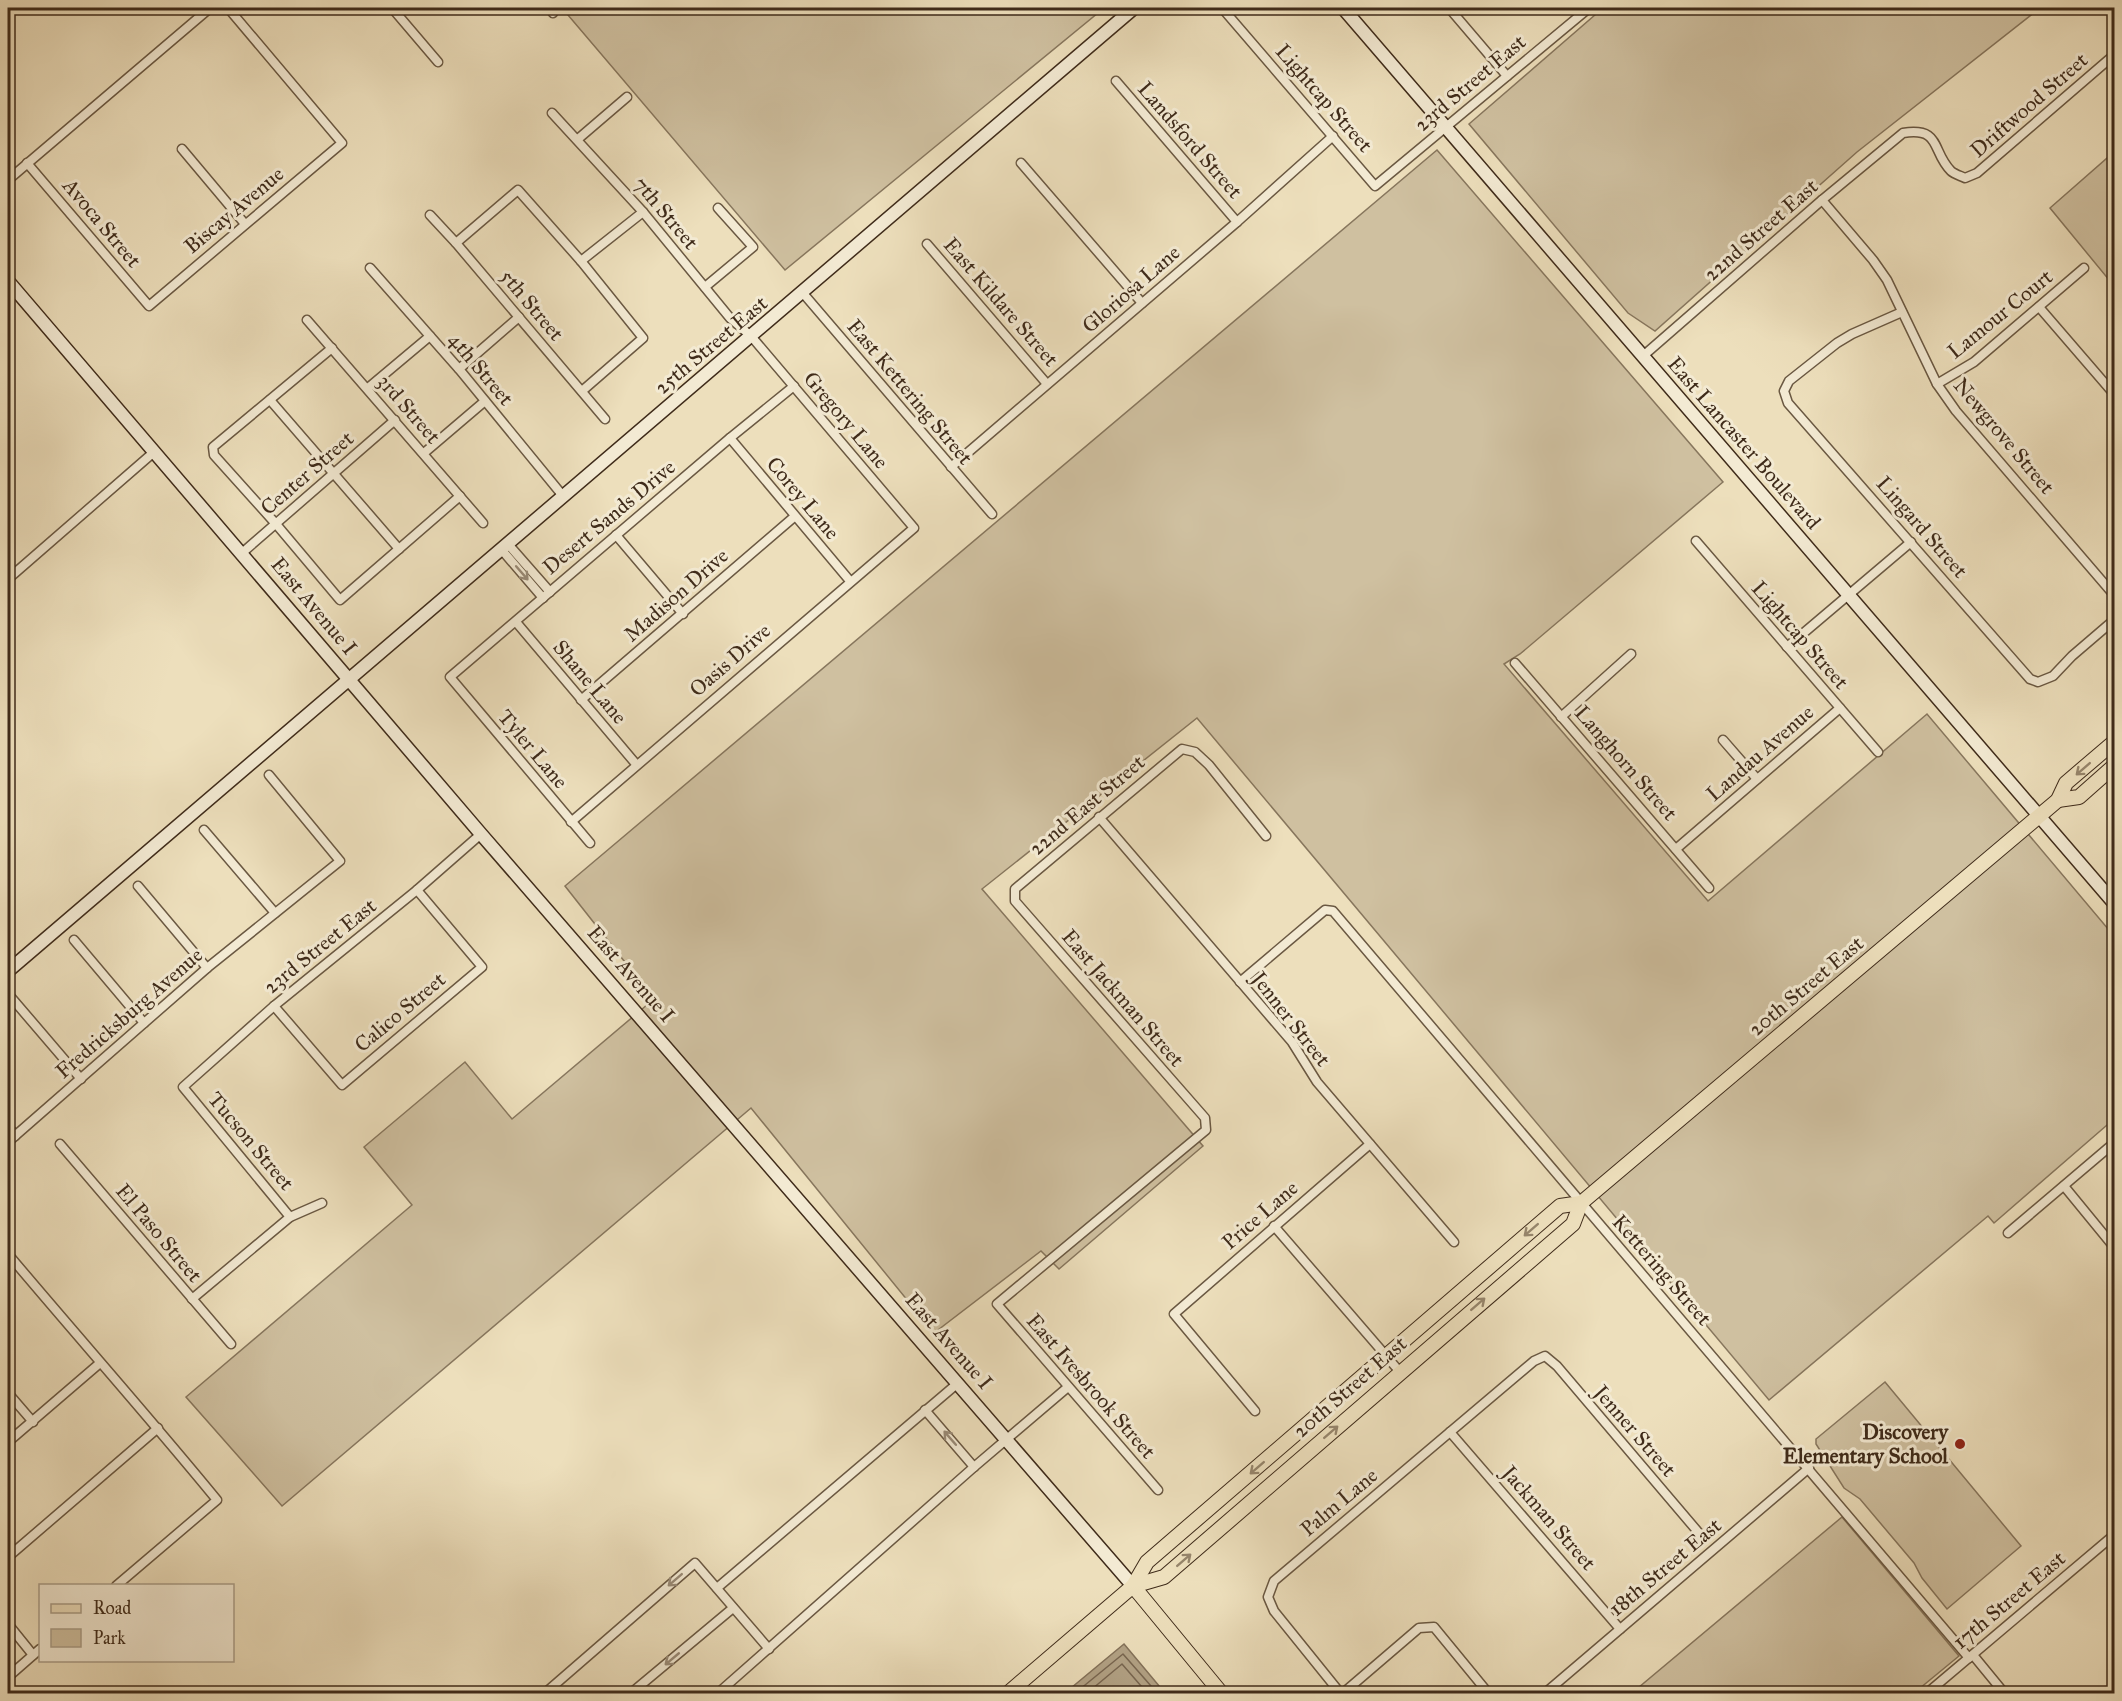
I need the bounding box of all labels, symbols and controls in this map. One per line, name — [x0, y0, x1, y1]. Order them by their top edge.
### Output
street label: 23rd Street East — [1409, 29, 1531, 137]
street label: Lightcap Street — [1270, 39, 1378, 158]
street label: Driftwood Street — [1965, 47, 2093, 163]
street label: Landsford Street — [1132, 76, 1248, 204]
street label: Biscay Avenue — [179, 161, 289, 259]
street label: 7th Street — [628, 171, 704, 255]
street label: Avoca Street — [57, 172, 147, 273]
street label: 22nd Street East — [1699, 173, 1824, 287]
street label: East Kildare Street — [938, 232, 1064, 372]
street label: Gloriosa Lane — [1077, 239, 1186, 339]
street label: Lamour Court — [1942, 263, 2058, 364]
street label: 5th Street — [495, 264, 570, 347]
street label: 25th Street East — [649, 290, 773, 400]
street label: East Kettering Street — [842, 314, 979, 471]
street label: 4th Street — [443, 327, 519, 411]
street label: East Lancaster Boulevard — [1662, 351, 1826, 535]
street label: Gregory Lane — [798, 366, 894, 474]
street label: 3rd Street — [372, 369, 447, 449]
street label: Newgrove Street — [1948, 373, 2060, 500]
street label: Center Street — [255, 425, 359, 521]
street label: Corey Lane — [761, 451, 845, 545]
street label: Desert Sands Drive — [537, 454, 681, 580]
street label: Lingard Street — [1871, 471, 1974, 584]
street label: Madison Drive — [619, 542, 734, 647]
street label: East Avenue I — [265, 552, 363, 660]
one-way arrow — [515, 565, 528, 581]
street label: Lightcap Street — [1746, 576, 1854, 695]
street label: Oasis Drive — [684, 618, 776, 702]
street label: Shane Lane — [547, 635, 633, 730]
street label: Landau Avenue — [1701, 699, 1819, 807]
street label: Langhorn Street — [1569, 700, 1683, 826]
street label: Tyler Lane — [492, 704, 574, 794]
street label: 22nd East Street — [1024, 749, 1150, 861]
one-way arrow — [2075, 762, 2091, 775]
street label: 23rd Street East — [258, 892, 382, 999]
street label: East Avenue I — [582, 920, 680, 1028]
street label: East Jackman Street — [1056, 924, 1190, 1072]
street label: 20th Street East — [1743, 930, 1869, 1042]
street label: Fredricksburg Avenue — [50, 942, 208, 1084]
street label: Jenner Street — [1245, 965, 1336, 1072]
street label: Calico Street — [349, 966, 451, 1058]
street label: Tucson Street — [202, 1086, 300, 1196]
street label: Price Lane — [1217, 1175, 1303, 1255]
street label: El Paso Street — [110, 1178, 208, 1288]
street label: Kettering Street — [1607, 1209, 1718, 1331]
one-way arrow — [1523, 1224, 1539, 1237]
street label: East Avenue I — [900, 1287, 998, 1395]
one-way arrow — [1470, 1298, 1486, 1311]
street label: East Ivesbrook Street — [1021, 1308, 1162, 1464]
street label: 20th Street East — [1288, 1330, 1413, 1443]
street label: Jenner Street — [1587, 1378, 1682, 1483]
place label: Discovery Elementary School — [1783, 1419, 1949, 1469]
one-way arrow — [1323, 1425, 1338, 1439]
one-way arrow — [943, 1431, 957, 1446]
marker: Discovery Elementary School — [1953, 1437, 1967, 1451]
street label: Jackman Street — [1495, 1459, 1602, 1576]
one-way arrow — [1250, 1461, 1265, 1475]
street label: Palm Lane — [1295, 1462, 1383, 1542]
street label: 18th Street East — [1603, 1512, 1727, 1622]
street label: 17th Street East — [1947, 1545, 2071, 1655]
one-way arrow — [1176, 1553, 1191, 1567]
one-way arrow — [668, 1573, 683, 1587]
legend — [39, 1584, 234, 1662]
text: Road — [93, 1597, 131, 1619]
text: Park — [93, 1627, 126, 1649]
one-way arrow — [664, 1652, 680, 1665]

